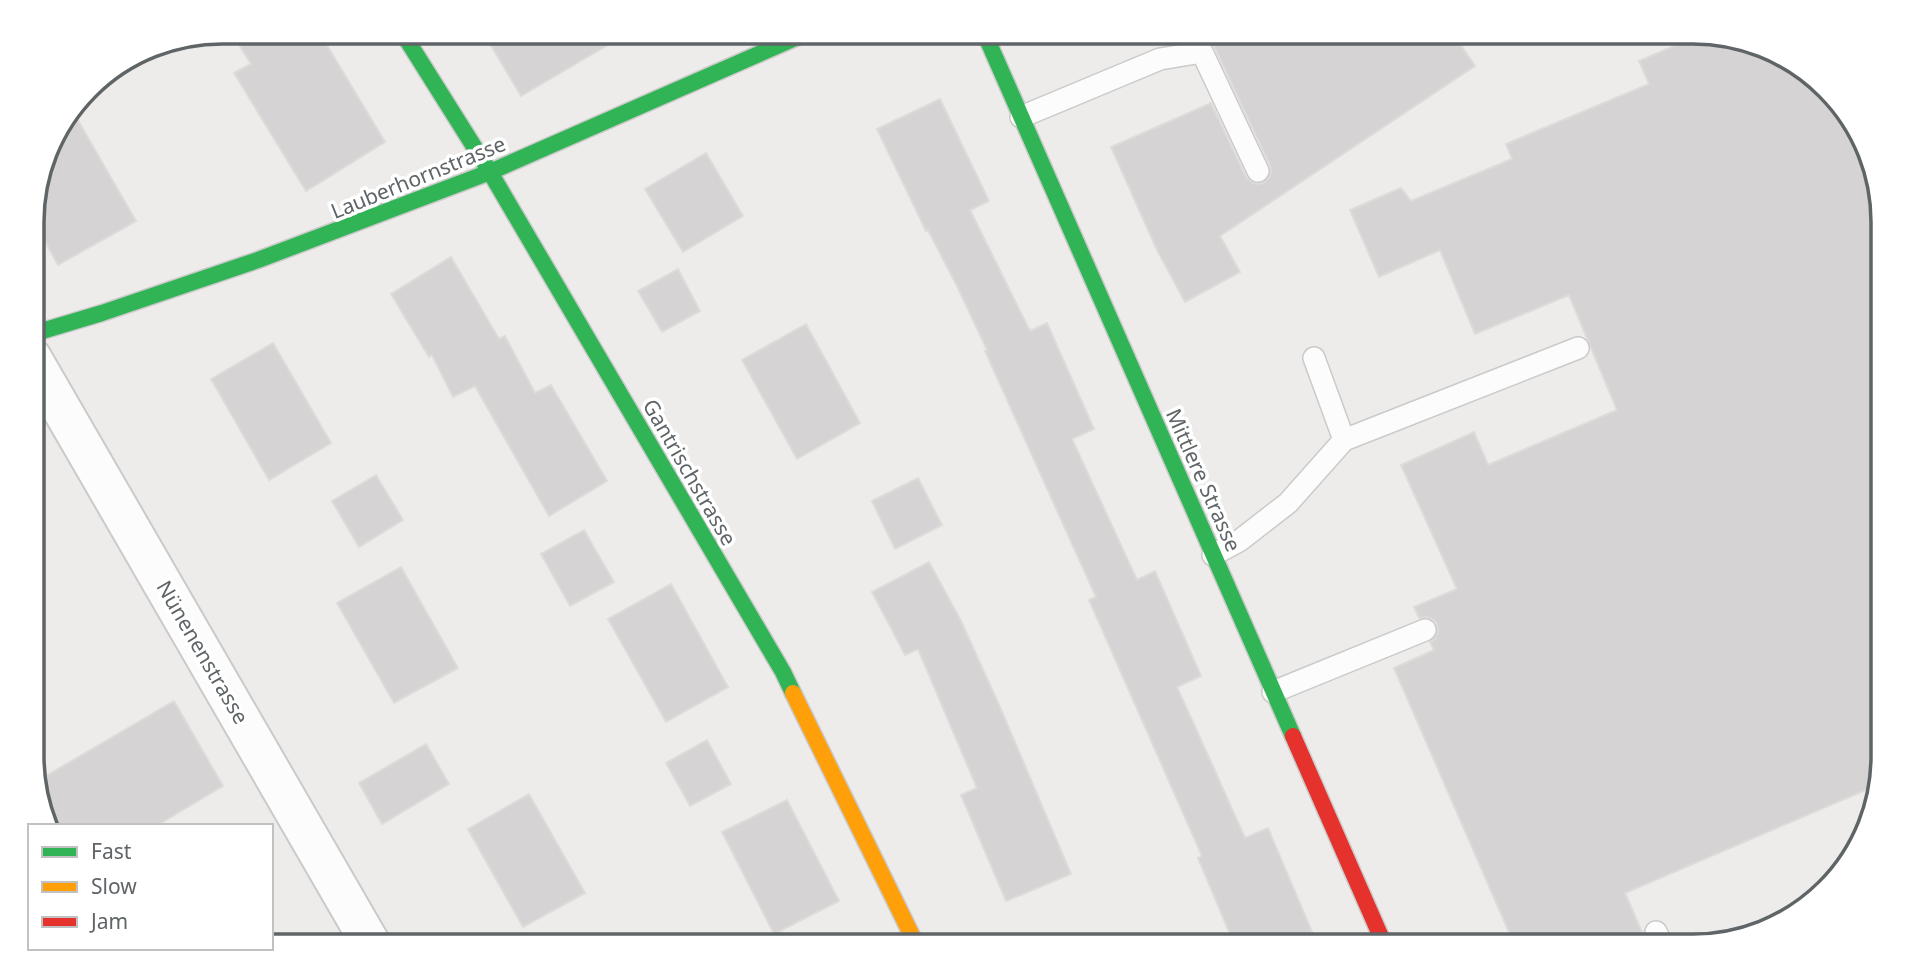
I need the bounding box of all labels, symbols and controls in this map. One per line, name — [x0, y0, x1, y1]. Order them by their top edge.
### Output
street label: Lauberhornstrasse — [326, 129, 510, 225]
street label: Gantrischstrasse — [637, 394, 743, 550]
street label: Mittlere Strasse — [1160, 404, 1248, 556]
street label: Nünenenstrasse — [151, 575, 255, 729]
legend — [28, 824, 273, 950]
text: Fast — [91, 837, 132, 865]
text: Slow — [91, 872, 137, 900]
text: Jam — [89, 907, 128, 935]

